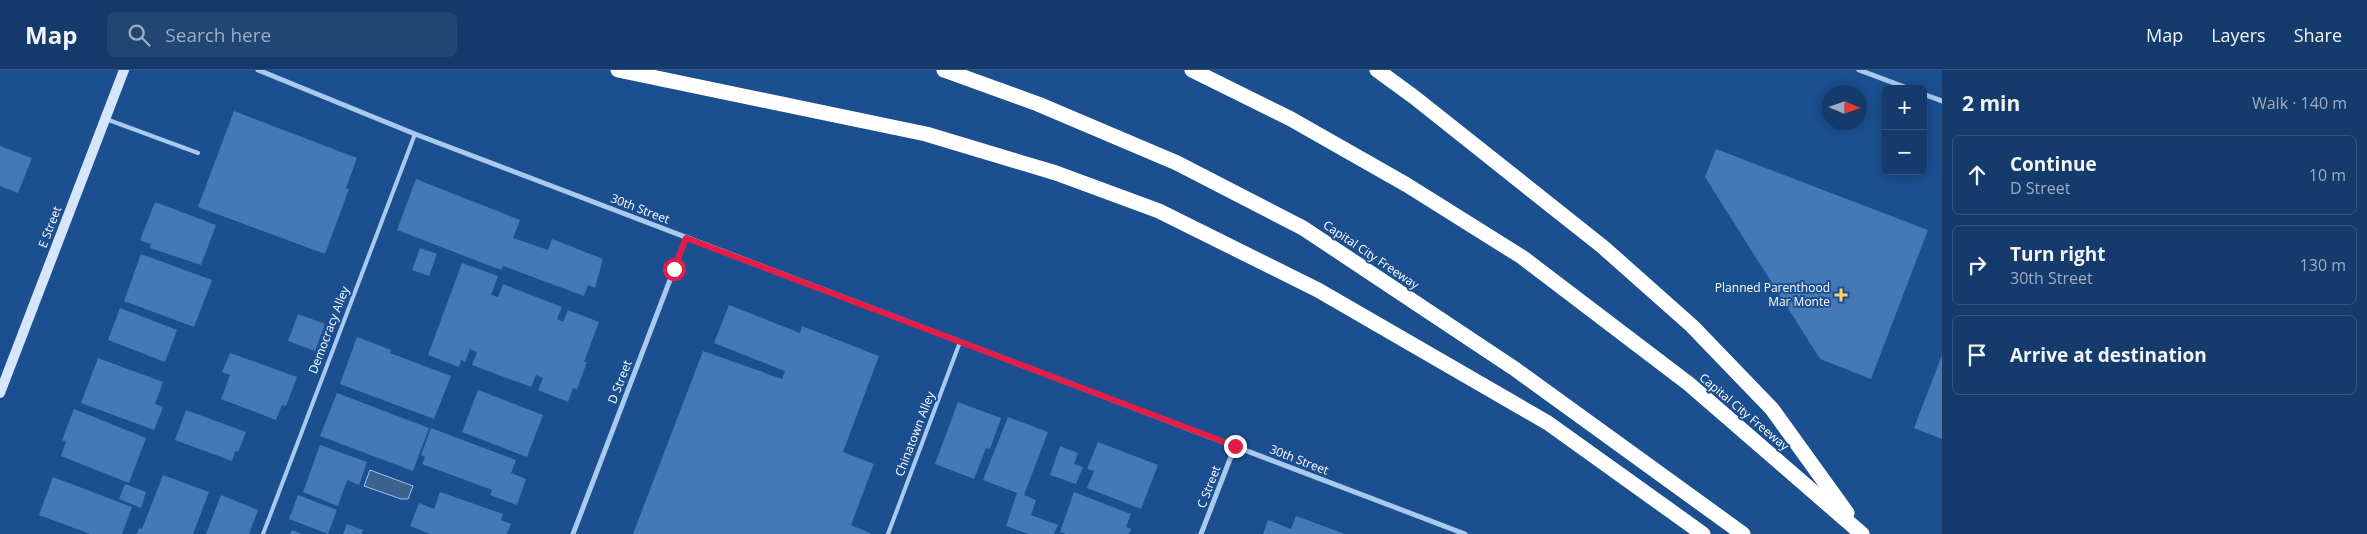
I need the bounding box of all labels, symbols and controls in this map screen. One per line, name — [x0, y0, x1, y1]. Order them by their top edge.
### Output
search box — [107, 12, 457, 57]
text: Map — [25, 18, 77, 51]
icon: search — [125, 21, 153, 49]
text: Search here — [165, 22, 271, 48]
text: Map — [2146, 23, 2183, 47]
text: Layers — [2211, 23, 2266, 47]
text: Share — [2294, 23, 2342, 47]
north arrow — [1822, 85, 1867, 130]
map controls — [1882, 85, 1927, 175]
button: + — [1882, 85, 1927, 130]
text: 2 min — [1962, 89, 2020, 117]
text: Walk · 140 m — [2252, 92, 2347, 114]
button: − — [1882, 130, 1927, 175]
text: Continue — [2010, 151, 2097, 177]
icon: ahead — [1963, 161, 1991, 189]
text: 10 m — [2309, 164, 2346, 186]
text: D Street — [2010, 177, 2070, 199]
street label: 30th Street — [608, 189, 672, 228]
street label: E Street — [34, 204, 65, 250]
street label: Capital City Freeway — [1320, 216, 1423, 294]
text: Turn right — [2010, 241, 2105, 267]
icon: right — [1963, 251, 1991, 279]
text: 130 m — [2300, 254, 2346, 276]
route start — [663, 258, 686, 281]
text: 30th Street — [2010, 267, 2093, 289]
place label: Planned Parenthood Mar Monte — [1715, 279, 1830, 310]
street label: Democracy Alley — [304, 283, 353, 376]
marker: Planned Parenthood Mar Monte — [1834, 288, 1848, 302]
icon: arrive — [1963, 341, 1991, 369]
text: Arrive at destination — [2010, 342, 2207, 368]
street label: D Street — [603, 358, 636, 406]
street label: Capital City Freeway — [1696, 369, 1794, 455]
street label: Chinatown Alley — [891, 388, 939, 479]
route end — [1224, 435, 1247, 458]
street label: 30th Street — [1267, 440, 1331, 479]
street label: C Street — [1193, 463, 1224, 511]

